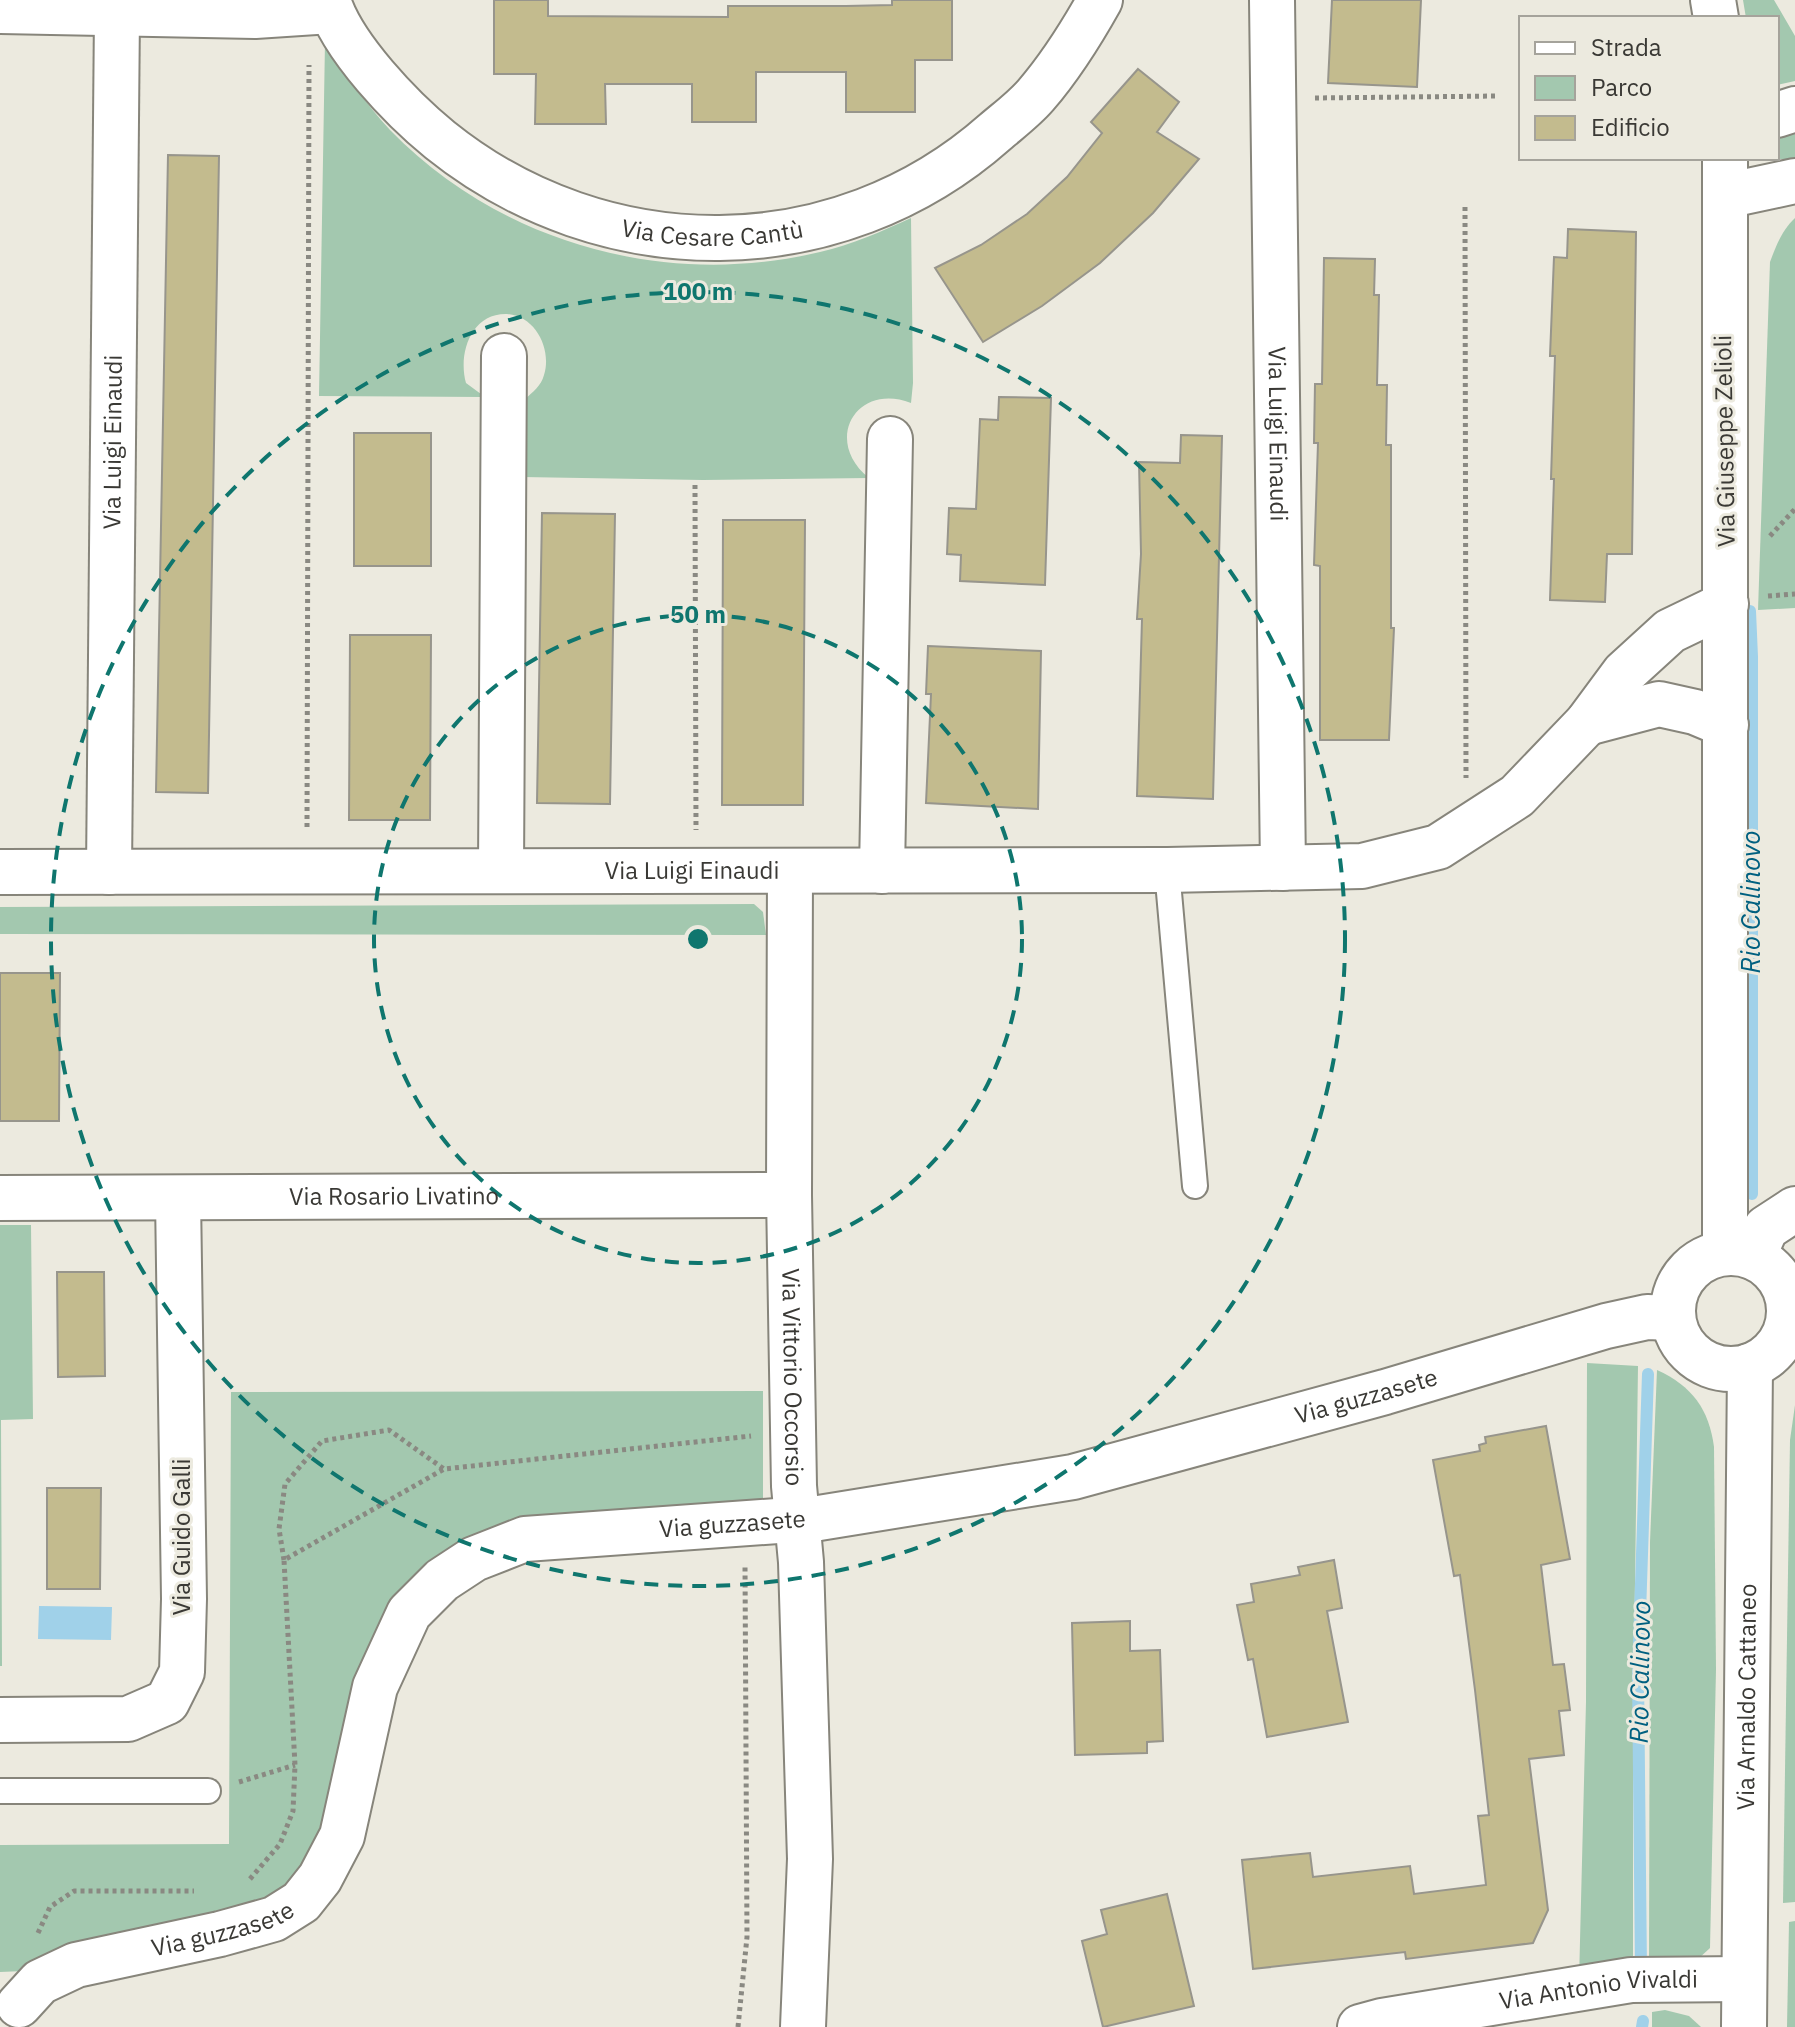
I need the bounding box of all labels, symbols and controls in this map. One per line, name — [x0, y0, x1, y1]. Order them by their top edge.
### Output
legend — [1519, 16, 1779, 160]
text: Strada — [1591, 31, 1662, 63]
text: Parco — [1591, 71, 1652, 103]
text: Edificio — [1591, 111, 1670, 143]
street label: Via Cesare Cantù — [619, 211, 806, 253]
text: 100 m — [663, 275, 733, 307]
street label: Via Giuseppe Zelioli — [1706, 335, 1742, 547]
street label: Via Luigi Einaudi — [1261, 346, 1296, 522]
street label: Via Luigi Einaudi — [95, 354, 129, 530]
text: 50 m — [670, 598, 726, 630]
water label: Rio Calinovo — [1733, 831, 1767, 973]
street label: Via Luigi Einaudi — [604, 854, 780, 886]
centre of rings — [684, 925, 712, 953]
street label: Via Rosario Livatino — [289, 1179, 499, 1212]
street label: Via Vittorio Occorsio — [775, 1268, 811, 1486]
street label: Via guzzasete — [1291, 1360, 1441, 1431]
street label: Via Guido Galli — [165, 1459, 197, 1615]
street label: Via guzzasete — [658, 1502, 807, 1544]
street label: Via Arnaldo Cattaneo — [1729, 1583, 1763, 1811]
water label: Rio Calinovo — [1621, 1600, 1657, 1744]
street label: Via guzzasete — [148, 1893, 300, 1963]
street label: Via Antonio Vivaldi — [1497, 1962, 1698, 2016]

